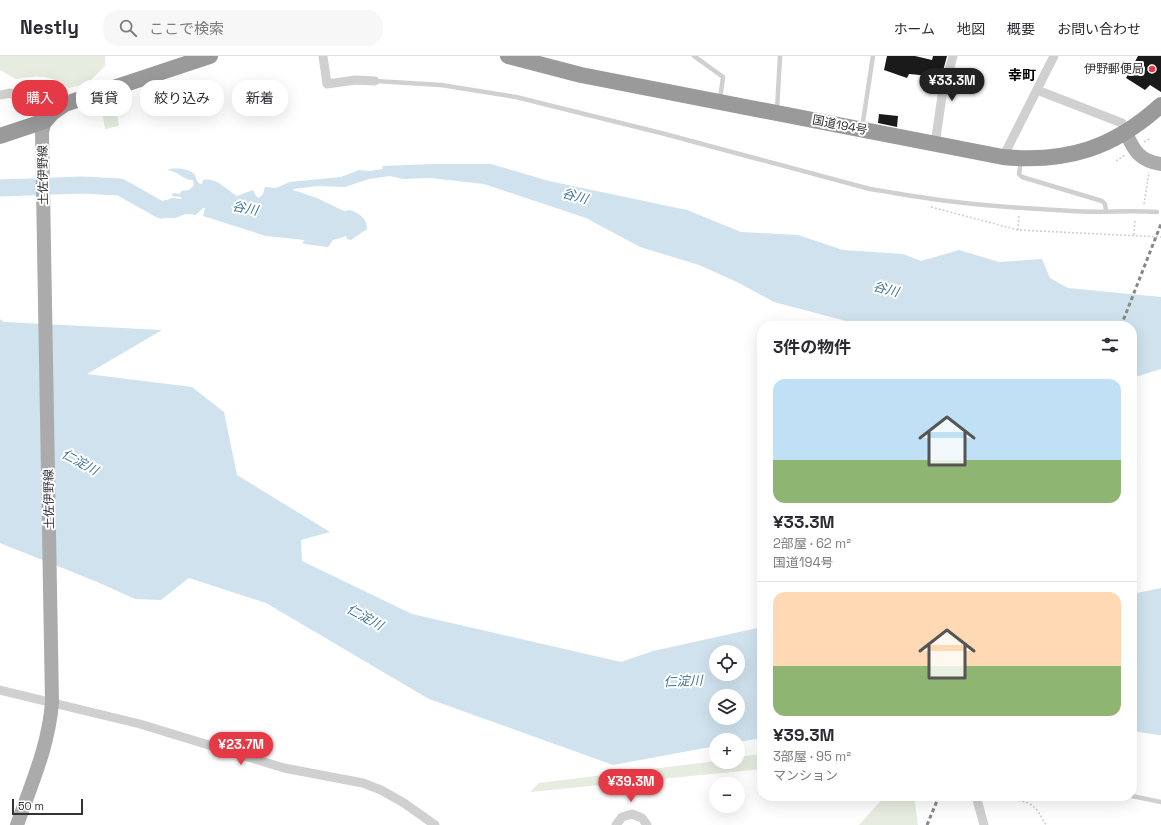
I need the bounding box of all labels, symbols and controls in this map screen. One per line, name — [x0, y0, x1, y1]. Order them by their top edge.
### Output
search box — [103, 10, 383, 46]
text: Nestly — [20, 15, 79, 40]
icon: search — [117, 17, 139, 39]
text: ここで検索 — [149, 19, 224, 38]
text: ホーム — [893, 20, 935, 38]
text: 地図 — [957, 20, 985, 38]
text: 概要 — [1007, 20, 1035, 38]
text: お問い合わせ — [1057, 20, 1141, 38]
place label: 伊野郵便局 — [1084, 61, 1144, 77]
marker: 伊野郵便局 — [1147, 64, 1157, 74]
district label: 幸町 — [1008, 66, 1036, 84]
pin: ¥33.3M — [919, 68, 985, 102]
text: ¥33.3M — [928, 72, 976, 89]
chip: 購入 — [12, 80, 68, 116]
chip: 賃貸 — [76, 80, 132, 116]
chip: 絞り込み — [140, 80, 224, 116]
chip: 新着 — [232, 80, 288, 116]
street label: 国道194号 — [811, 112, 869, 138]
street label: 土佐伊野線 — [34, 145, 52, 205]
water label: 谷川 — [560, 184, 592, 208]
water label: 谷川 — [231, 197, 261, 219]
water label: 谷川 — [871, 277, 903, 301]
icon: filters — [1099, 334, 1121, 356]
text: 3件の物件 — [773, 336, 851, 358]
icon: home — [911, 405, 983, 477]
water label: 仁淀川 — [59, 445, 103, 480]
street label: 土佐伊野線 — [40, 469, 58, 529]
text: ¥33.3M — [773, 511, 835, 533]
text: 2部屋 · 62 m² — [773, 535, 851, 552]
text: 国道194号 — [773, 554, 834, 571]
water label: 仁淀川 — [344, 600, 388, 635]
icon: home — [911, 618, 983, 690]
map controls — [709, 645, 745, 813]
button: locate — [709, 645, 745, 681]
water label: 仁淀川 — [663, 672, 705, 690]
button: layers — [709, 689, 745, 725]
text: ¥39.3M — [773, 724, 835, 746]
pin: ¥23.7M — [208, 732, 274, 766]
button: + — [709, 733, 745, 769]
text: ¥23.7M — [218, 736, 264, 753]
text: 3部屋 · 95 m² — [773, 748, 851, 765]
text: マンション — [773, 767, 838, 784]
pin: ¥39.3M — [598, 769, 664, 803]
text: ¥39.3M — [607, 773, 655, 790]
button: − — [709, 777, 745, 813]
scale bar — [12, 797, 83, 816]
text: 50 m — [18, 799, 44, 813]

